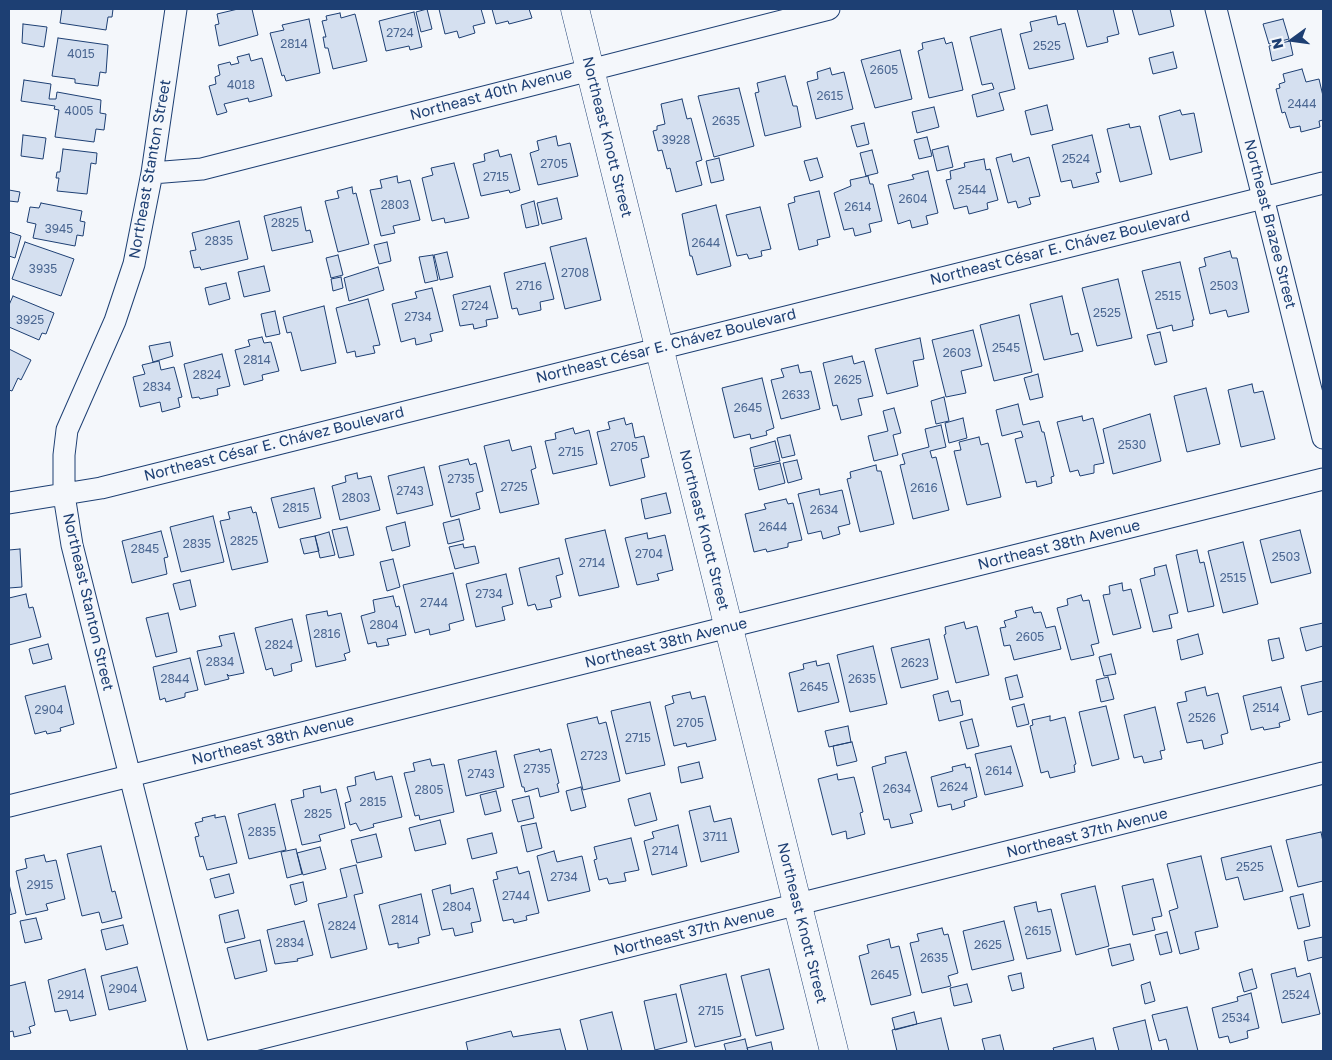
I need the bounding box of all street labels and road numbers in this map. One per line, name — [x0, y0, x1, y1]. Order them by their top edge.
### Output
street label: Northeast Knott Street — [578, 55, 636, 219]
street label: Northeast 40th Avenue — [408, 64, 574, 124]
street label: Northeast Stanton Street — [125, 78, 175, 260]
street label: Northeast Brazee Street — [1240, 137, 1300, 311]
street label: Northeast César E. Chávez Boulevard — [928, 207, 1192, 289]
street label: Northeast César E. Chávez Boulevard — [534, 305, 798, 387]
street label: Northeast César E. Chávez Boulevard — [142, 403, 406, 485]
street label: Northeast Knott Street — [675, 448, 733, 612]
street label: Northeast Stanton Street — [59, 511, 117, 693]
street label: Northeast 38th Avenue — [976, 516, 1142, 574]
street label: Northeast 38th Avenue — [583, 614, 749, 672]
street label: Northeast 38th Avenue — [190, 711, 356, 769]
street label: Northeast 37th Avenue — [1005, 804, 1169, 862]
street label: Northeast Knott Street — [773, 841, 831, 1005]
street label: Northeast 37th Avenue — [612, 902, 776, 960]

